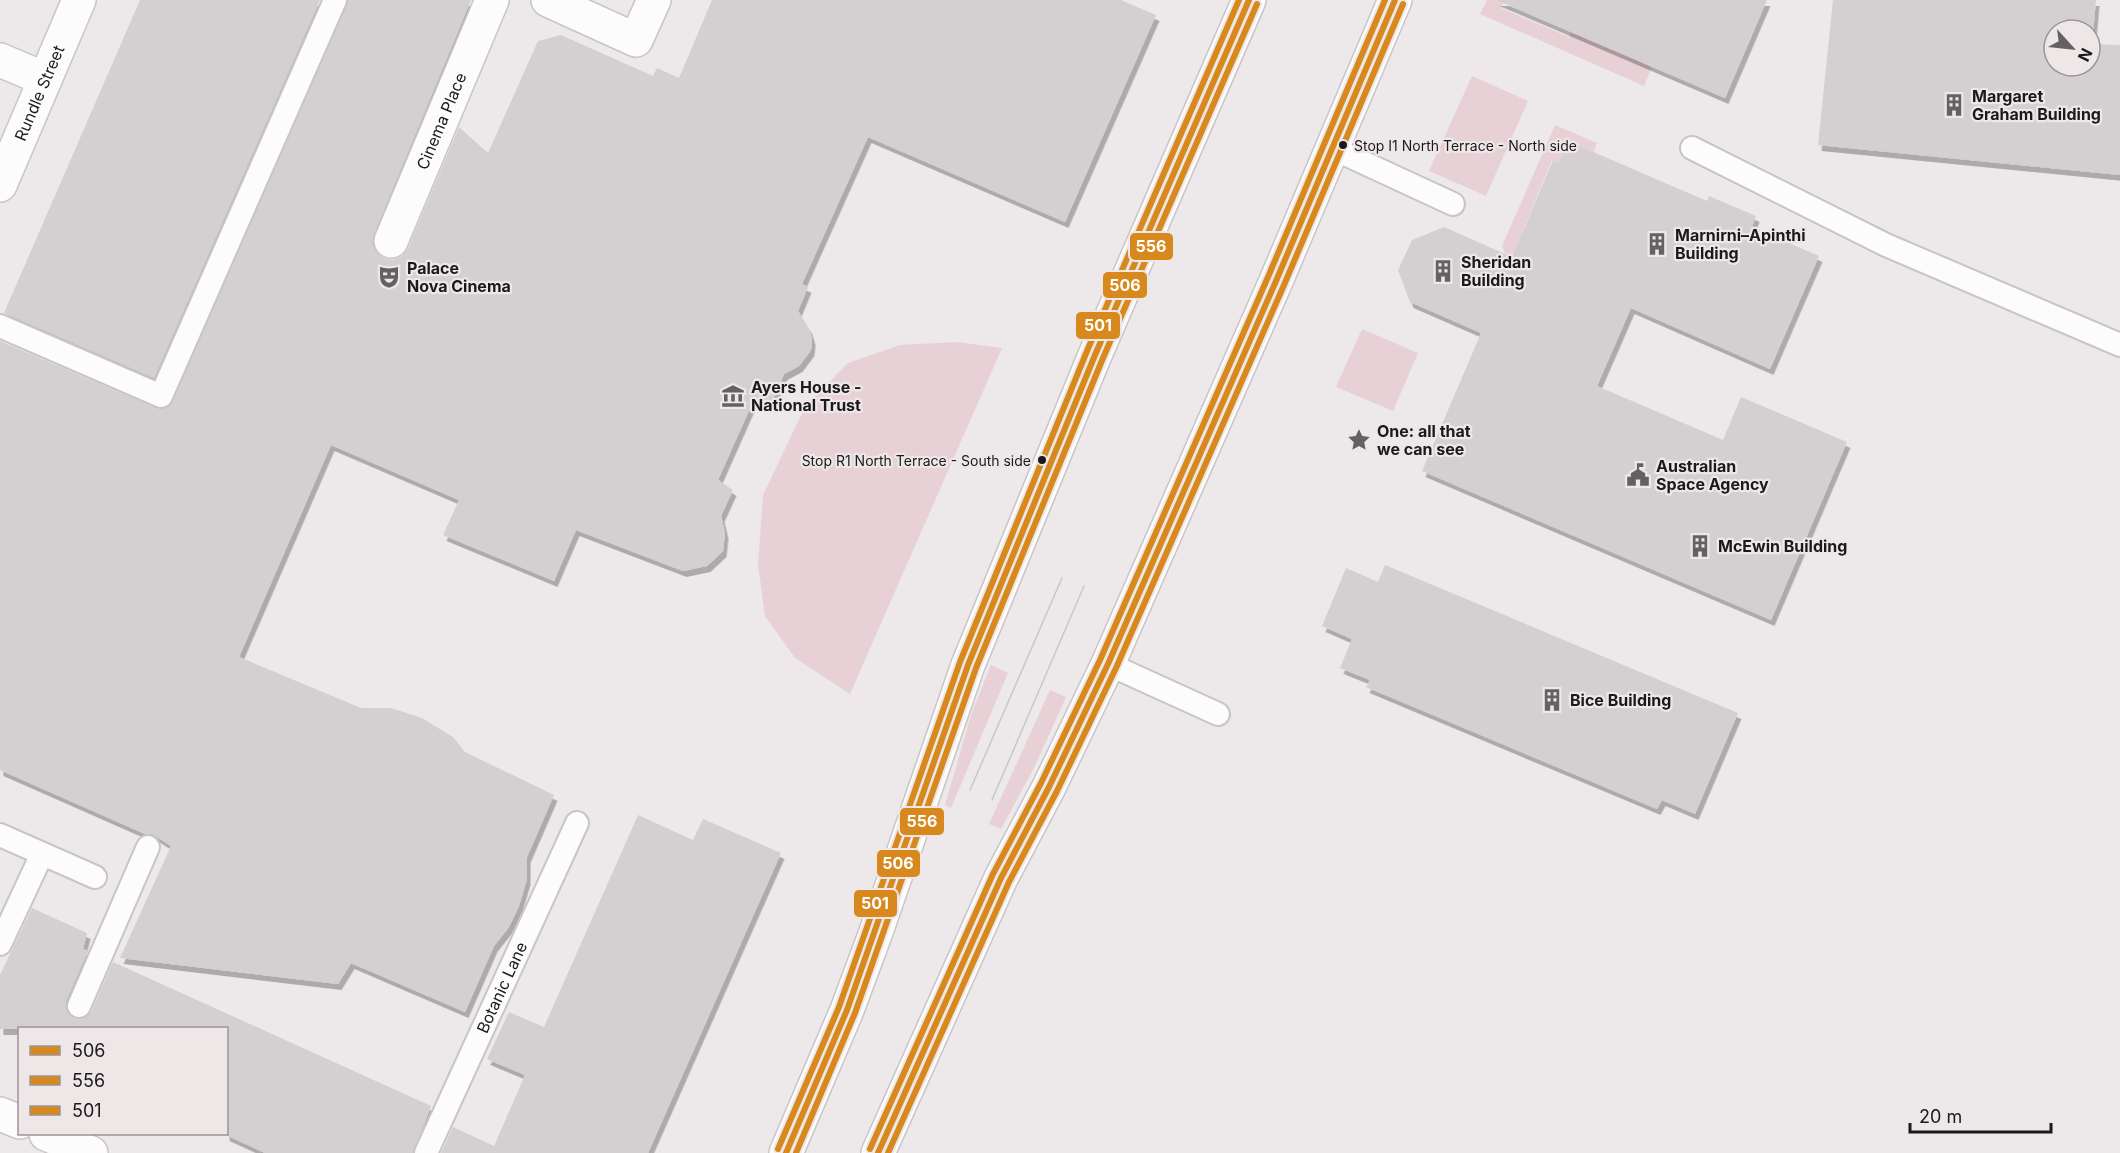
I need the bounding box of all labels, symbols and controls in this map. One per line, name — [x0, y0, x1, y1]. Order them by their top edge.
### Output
north arrow — [2042, 18, 2102, 78]
street label: Rundle Street — [10, 42, 68, 144]
text: N — [2074, 45, 2097, 65]
street label: Cinema Place — [412, 70, 470, 173]
place label: Margaret Graham Building — [1972, 86, 2101, 124]
building icon: Margaret Graham Building — [1941, 92, 1967, 118]
place label: Stop I1 North Terrace - North side — [1354, 137, 1577, 154]
marker: Stop I1 North Terrace - North side — [1337, 139, 1349, 151]
place label: Marnirni–Apinthi Building — [1675, 225, 1806, 263]
building icon: Marnirni–Apinthi Building — [1644, 231, 1670, 257]
line badge: 556 — [1129, 232, 1174, 261]
text: 556 — [1136, 236, 1166, 256]
place label: Sheridan Building — [1461, 252, 1531, 290]
place label: Palace Nova Cinema — [407, 258, 511, 296]
building icon: Sheridan Building — [1430, 258, 1456, 284]
theatre icon: Palace Nova Cinema — [376, 264, 402, 290]
line badge: 506 — [1102, 271, 1148, 299]
text: 506 — [1109, 275, 1141, 295]
line badge: 501 — [1075, 311, 1121, 340]
text: 501 — [1084, 315, 1112, 335]
place label: Ayers House - National Trust — [751, 377, 862, 415]
museum icon: Ayers House - National Trust — [720, 383, 746, 409]
place label: One: all that we can see — [1377, 421, 1471, 459]
place icon: One: all that we can see — [1346, 427, 1372, 453]
place label: Stop R1 North Terrace - South side — [802, 452, 1031, 469]
marker: Stop R1 North Terrace - South side — [1036, 454, 1048, 466]
place label: Australian Space Agency — [1656, 456, 1769, 494]
public building icon: Australian Space Agency — [1625, 462, 1651, 488]
building icon: McEwin Building — [1687, 533, 1713, 559]
place label: McEwin Building — [1718, 536, 1847, 556]
building icon: Bice Building — [1539, 687, 1565, 713]
place label: Bice Building — [1570, 690, 1671, 710]
line badge: 556 — [899, 807, 945, 836]
text: 556 — [907, 811, 937, 831]
line badge: 506 — [876, 849, 921, 878]
text: 506 — [882, 853, 914, 873]
line badge: 501 — [853, 889, 898, 918]
text: 501 — [861, 893, 889, 913]
street label: Botanic Lane — [472, 939, 531, 1036]
legend — [18, 1027, 228, 1135]
text: 506 — [72, 1040, 105, 1061]
text: 556 — [72, 1070, 105, 1091]
scale bar — [1910, 1096, 2051, 1134]
text: 501 — [72, 1100, 102, 1121]
text: 20 m — [1919, 1106, 1962, 1127]

